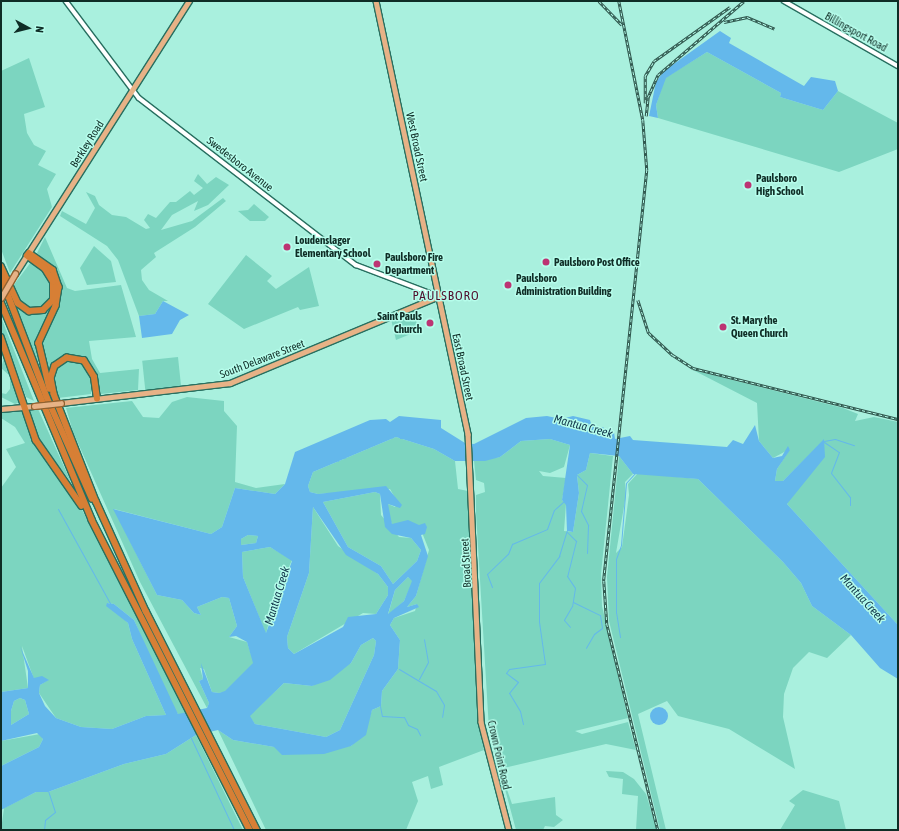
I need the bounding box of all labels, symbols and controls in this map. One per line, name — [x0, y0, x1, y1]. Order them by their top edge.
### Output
north arrow — [8, 8, 48, 48]
street label: Billingsport Road — [823, 9, 889, 55]
text: N — [34, 26, 46, 33]
street label: West Broad Street — [403, 111, 431, 183]
street label: Berkley Road — [67, 118, 107, 170]
street label: Swedesboro Avenue — [204, 134, 276, 194]
place label: Paulsboro High School — [756, 172, 804, 198]
marker: Paulsboro High School — [743, 180, 753, 190]
place label: Loudenslager Elementary School — [295, 234, 371, 260]
marker: Loudenslager Elementary School — [282, 242, 292, 252]
place label: Paulsboro Fire Department — [385, 251, 443, 277]
place label: Paulsboro Post Office — [554, 255, 640, 269]
marker: Paulsboro Post Office — [541, 257, 551, 267]
marker: Paulsboro Fire Department — [372, 259, 382, 269]
place label: Paulsboro Administration Building — [516, 272, 611, 298]
marker: Paulsboro Administration Building — [503, 280, 513, 290]
district label: PAULSBORO — [412, 288, 480, 304]
place label: Saint Pauls Church — [377, 310, 422, 336]
place label: St. Mary the Queen Church — [731, 314, 788, 340]
marker: Saint Pauls Church — [425, 318, 435, 328]
marker: St. Mary the Queen Church — [718, 322, 728, 332]
street label: East Broad Street — [449, 332, 477, 402]
street label: South Delaware Street — [218, 337, 306, 381]
water label: Mantua Creek — [552, 412, 614, 442]
street label: Broad Street — [458, 538, 474, 588]
water label: Mantua Creek — [262, 565, 294, 627]
water label: Mantua Creek — [836, 572, 888, 626]
street label: Crown Point Road — [485, 719, 513, 791]

